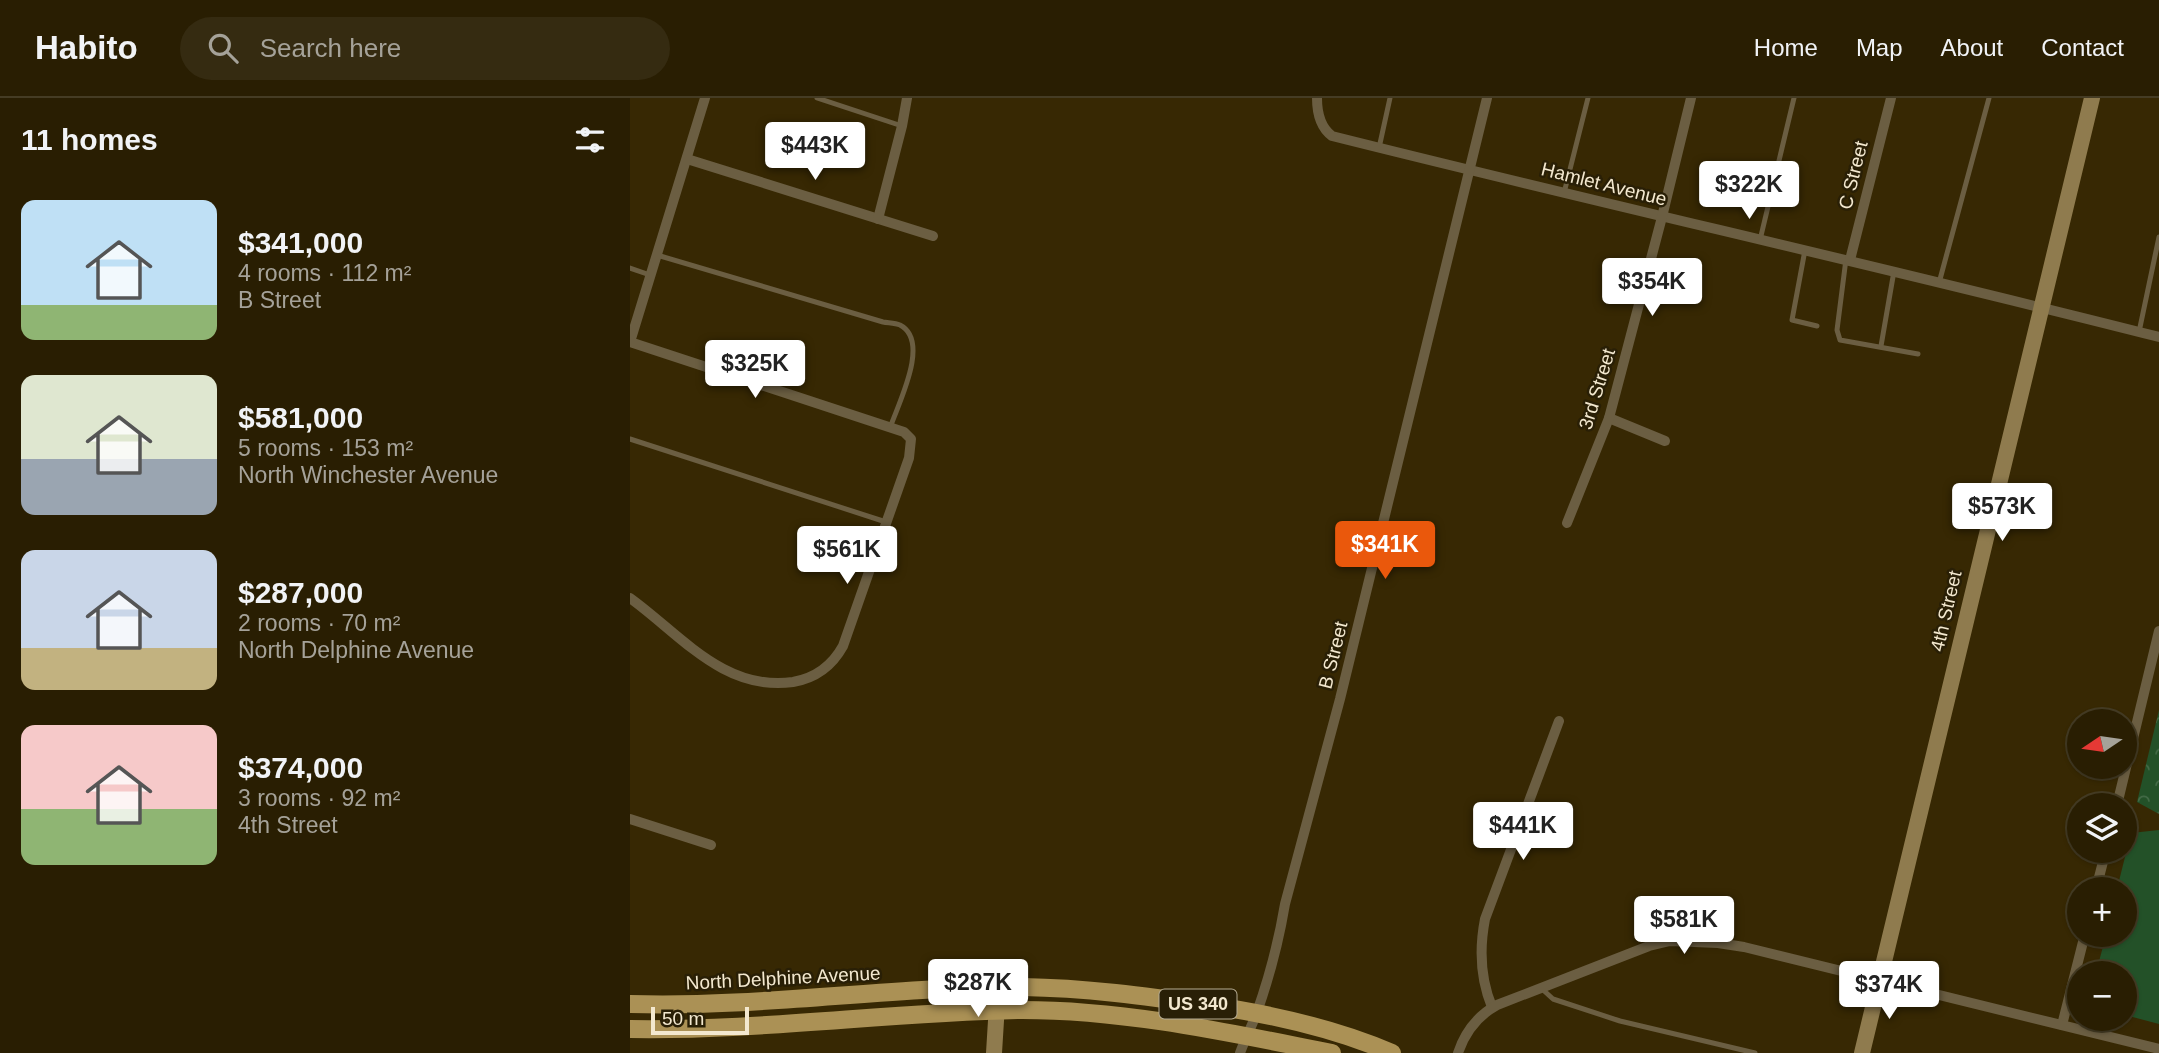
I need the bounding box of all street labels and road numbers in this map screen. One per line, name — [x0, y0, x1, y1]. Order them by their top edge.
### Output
street label: C Street — [1834, 138, 1872, 211]
street label: Hamlet Avenue — [1539, 158, 1669, 210]
street label: 3rd Street — [1575, 345, 1619, 432]
street label: 4th Street — [1927, 568, 1966, 654]
street label: B Street — [1315, 618, 1352, 691]
street label: North Delphine Avenue — [685, 962, 881, 994]
road number: US 340 — [1160, 989, 1236, 1018]

